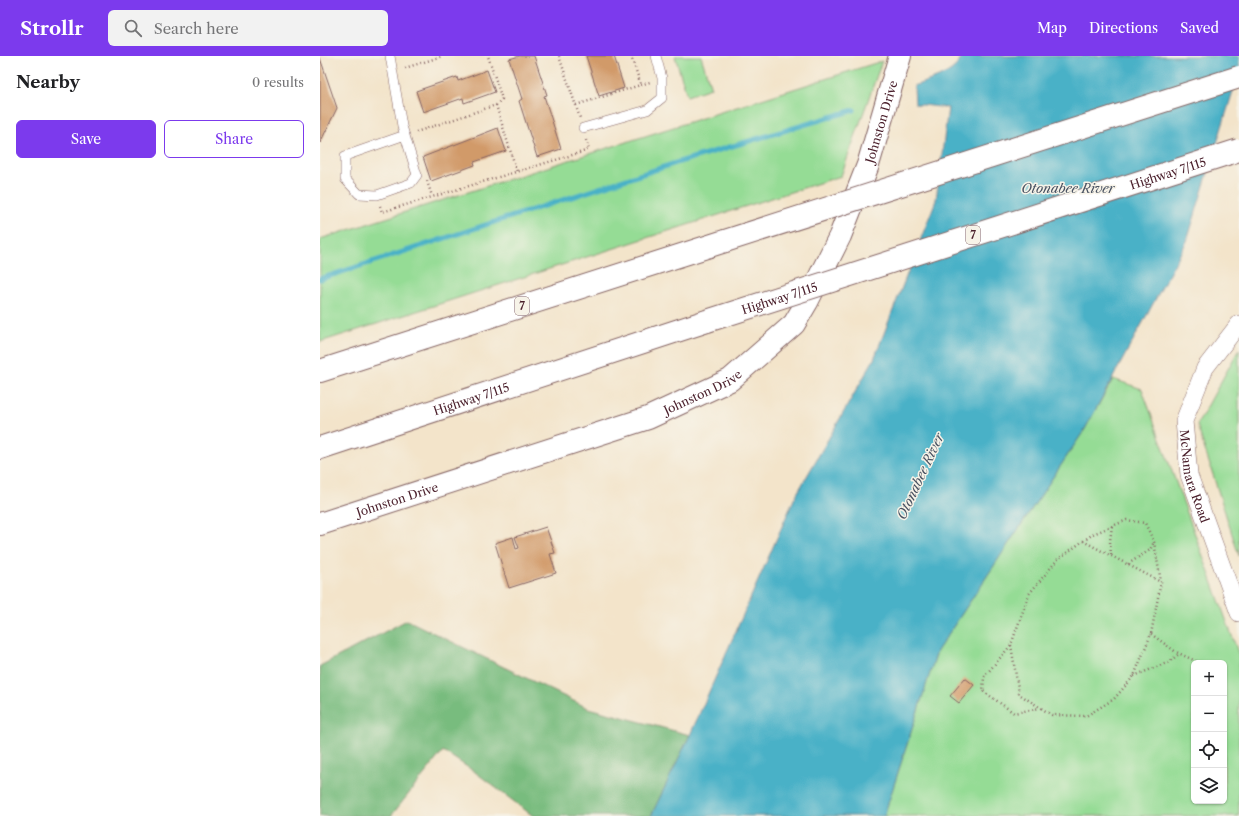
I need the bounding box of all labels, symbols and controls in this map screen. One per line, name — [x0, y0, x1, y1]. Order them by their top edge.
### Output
search box — [108, 10, 388, 46]
text: Strollr — [20, 17, 84, 40]
icon: search — [122, 17, 144, 39]
text: Search here — [154, 19, 239, 38]
text: Map — [1037, 19, 1067, 37]
text: Directions — [1089, 19, 1158, 37]
text: Saved — [1180, 19, 1219, 37]
text: Nearby — [16, 72, 80, 92]
text: 0 results — [252, 74, 304, 90]
street label: Johnston Drive — [861, 78, 900, 167]
button: Save — [16, 120, 156, 158]
button: Share — [164, 120, 304, 158]
street label: Highway 7/115 — [1128, 154, 1208, 192]
water label: Otonabee River — [1021, 180, 1116, 196]
road number: 7 — [966, 226, 980, 244]
street label: Highway 7/115 — [739, 278, 819, 317]
road number: 7 — [515, 297, 529, 315]
street label: Johnston Drive — [659, 366, 745, 418]
street label: Highway 7/115 — [431, 379, 511, 418]
water label: Otonabee River — [893, 429, 947, 522]
street label: McNamara Road — [1177, 429, 1213, 525]
street label: Johnston Drive — [352, 479, 440, 520]
map controls — [1191, 660, 1227, 804]
button: + — [1191, 660, 1227, 696]
button: − — [1191, 696, 1227, 732]
button: locate — [1191, 732, 1227, 768]
button: layers — [1191, 768, 1227, 804]

